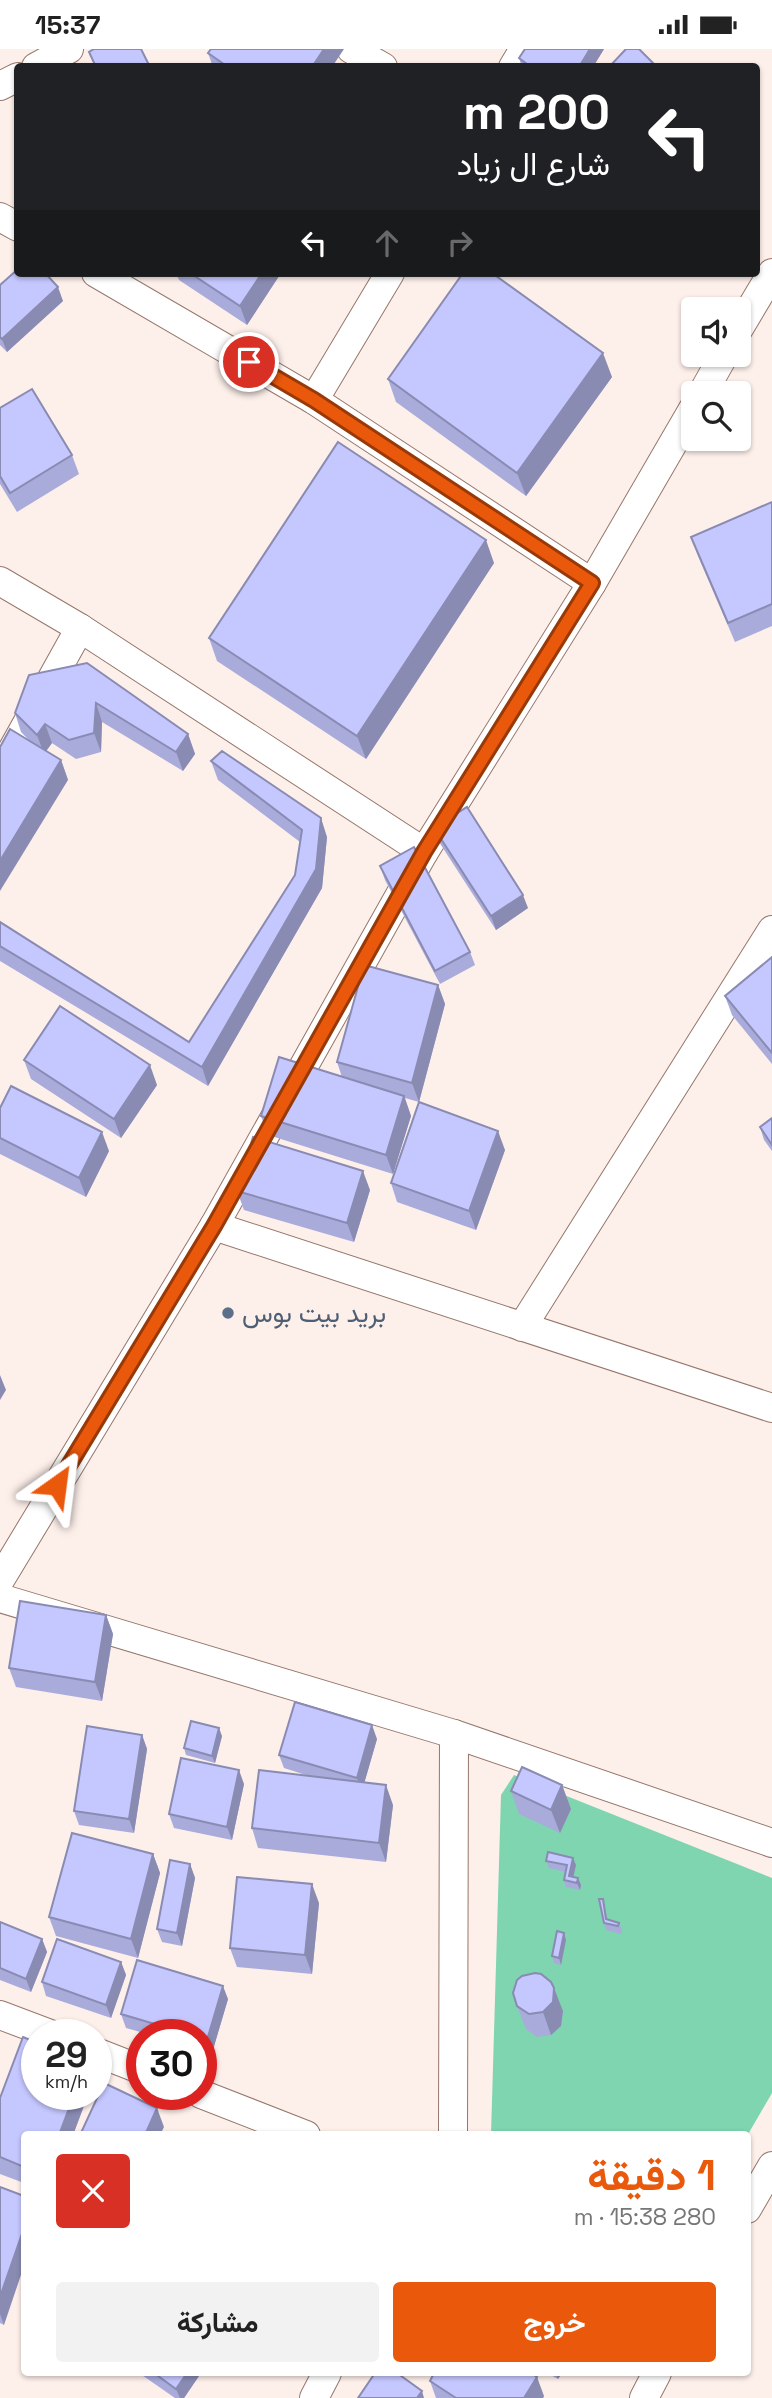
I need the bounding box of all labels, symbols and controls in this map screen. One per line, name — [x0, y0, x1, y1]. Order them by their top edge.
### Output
text: 15:37 — [35, 8, 100, 42]
text: 200 m — [463, 81, 610, 143]
icon: left — [634, 91, 725, 182]
text: شارع ال زياد — [457, 144, 610, 184]
icon: left — [295, 224, 333, 262]
icon: ahead — [368, 224, 406, 262]
icon: right — [441, 224, 479, 262]
map controls — [681, 297, 751, 451]
button: sound — [681, 297, 751, 367]
pin — [219, 332, 279, 392]
icon: arrive — [230, 343, 268, 381]
button: search — [681, 381, 751, 451]
place label: بريد بيت بوس — [242, 1296, 386, 1330]
marker: بريد بيت بوس — [220, 1305, 236, 1321]
position arrow — [20, 1448, 94, 1522]
speed limit sign: 30 — [126, 2019, 217, 2110]
text: 29 — [45, 2033, 88, 2077]
text: km/h — [45, 2070, 88, 2093]
text: 1 دقيقة — [587, 2149, 716, 2202]
button: close — [56, 2154, 130, 2228]
text: 280 m · 15:38 — [574, 2202, 716, 2232]
button: مشاركة — [56, 2282, 379, 2362]
button: خروج — [393, 2282, 716, 2362]

